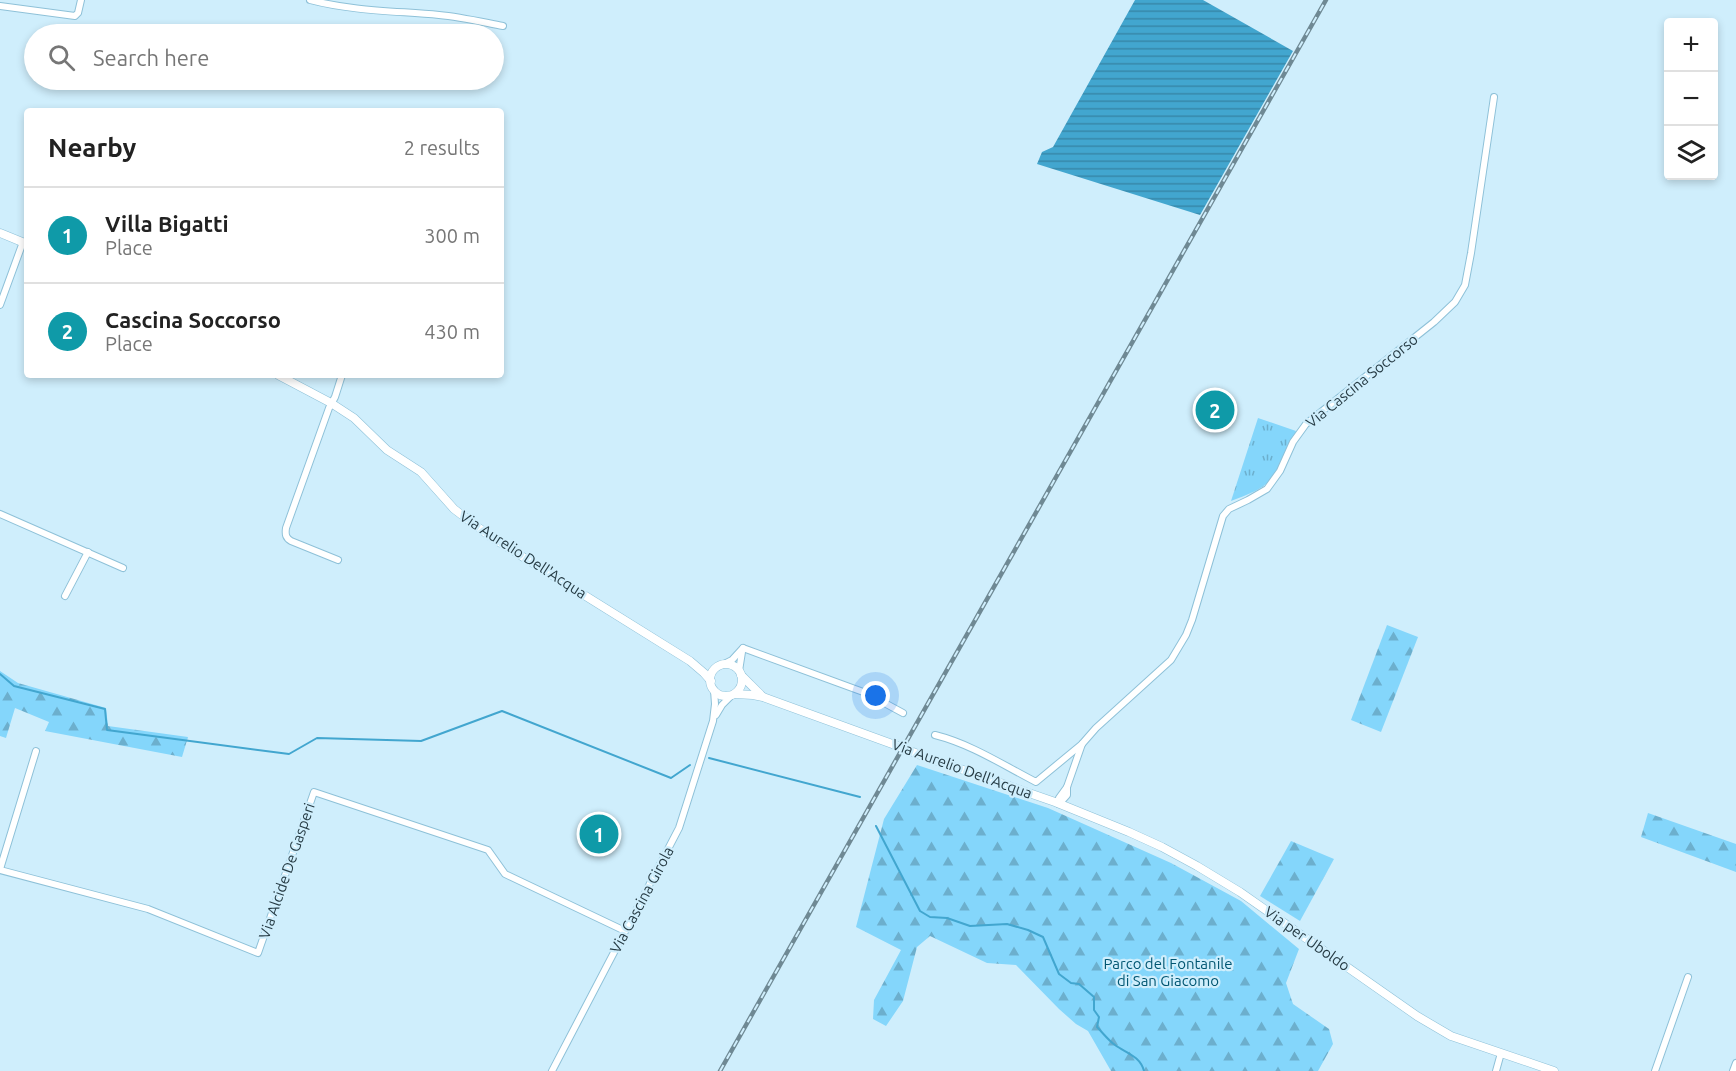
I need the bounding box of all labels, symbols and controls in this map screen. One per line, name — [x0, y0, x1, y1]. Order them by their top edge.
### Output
map controls — [1664, 18, 1718, 180]
button: + — [1664, 18, 1718, 72]
search box — [24, 24, 504, 90]
icon: search — [45, 41, 78, 74]
text: Search here — [93, 45, 209, 70]
button: − — [1664, 72, 1718, 126]
button: layers — [1664, 126, 1718, 180]
text: Nearby — [48, 133, 136, 162]
text: 2 results — [404, 136, 480, 159]
text: Villa Bigatti — [105, 211, 229, 236]
text: 1 — [62, 224, 73, 247]
text: 300 m — [424, 224, 480, 247]
text: Place — [105, 236, 153, 259]
text: Cascina Soccorso — [105, 307, 281, 332]
text: 2 — [62, 320, 73, 343]
text: 430 m — [424, 320, 480, 343]
street label: Via Cascina Soccorso — [1302, 330, 1421, 431]
text: Place — [105, 332, 153, 355]
pin: 2 — [1196, 388, 1234, 432]
street label: Via Aurelio Dell'Acqua — [457, 507, 590, 602]
your location — [861, 681, 890, 710]
street label: Via Aurelio Dell'Acqua — [890, 735, 1035, 802]
street label: Via Alcide De Gasperi — [255, 801, 318, 941]
pin: 1 — [580, 812, 618, 856]
street label: Via Cascina Girola — [606, 844, 677, 956]
street label: Via per Uboldo — [1261, 903, 1353, 974]
park label: Parco del Fontanile di San Giacomo — [1104, 955, 1233, 989]

